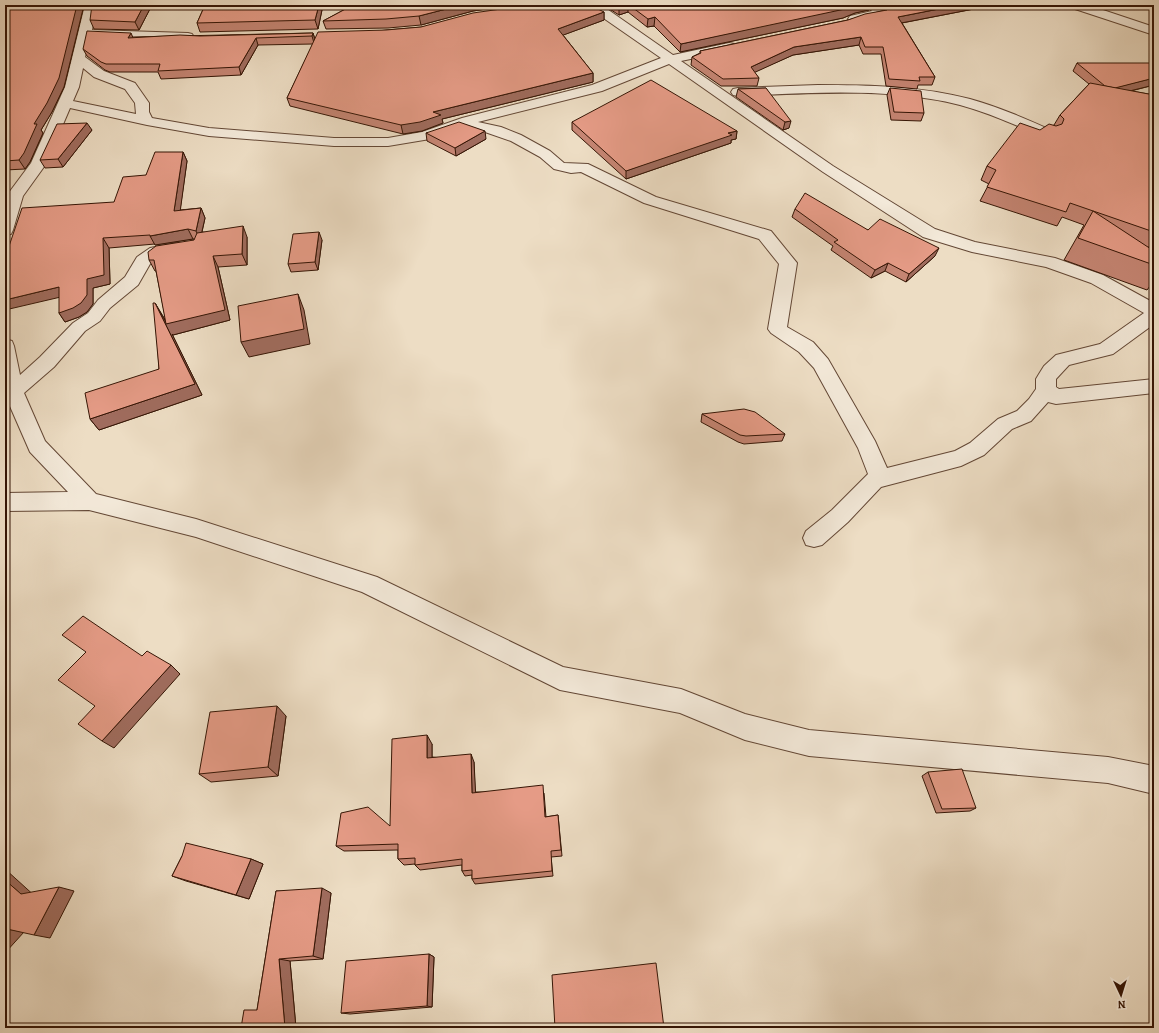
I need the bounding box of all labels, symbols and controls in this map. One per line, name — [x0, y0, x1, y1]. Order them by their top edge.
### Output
north arrow — [1101, 975, 1141, 1015]
text: N — [1117, 997, 1126, 1012]

